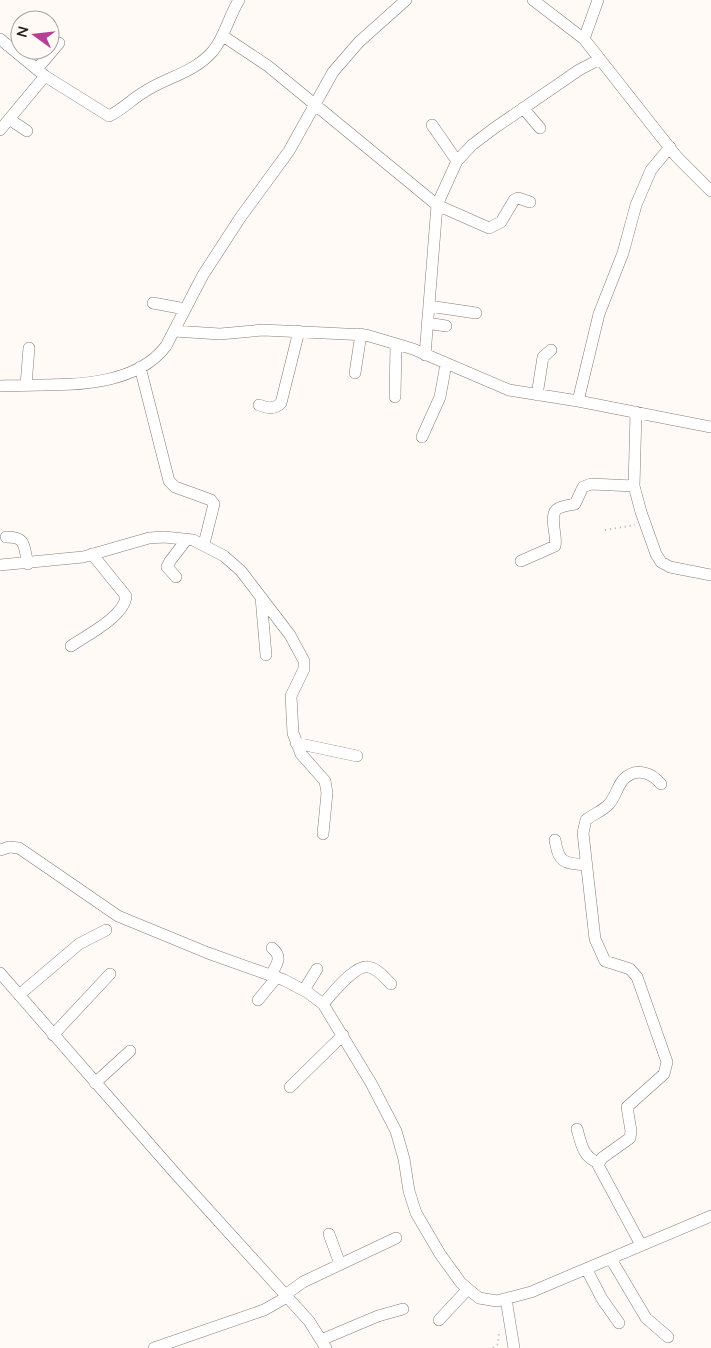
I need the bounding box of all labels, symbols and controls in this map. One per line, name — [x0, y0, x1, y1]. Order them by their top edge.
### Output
north arrow — [10, 10, 60, 60]
text: N — [12, 24, 32, 39]

